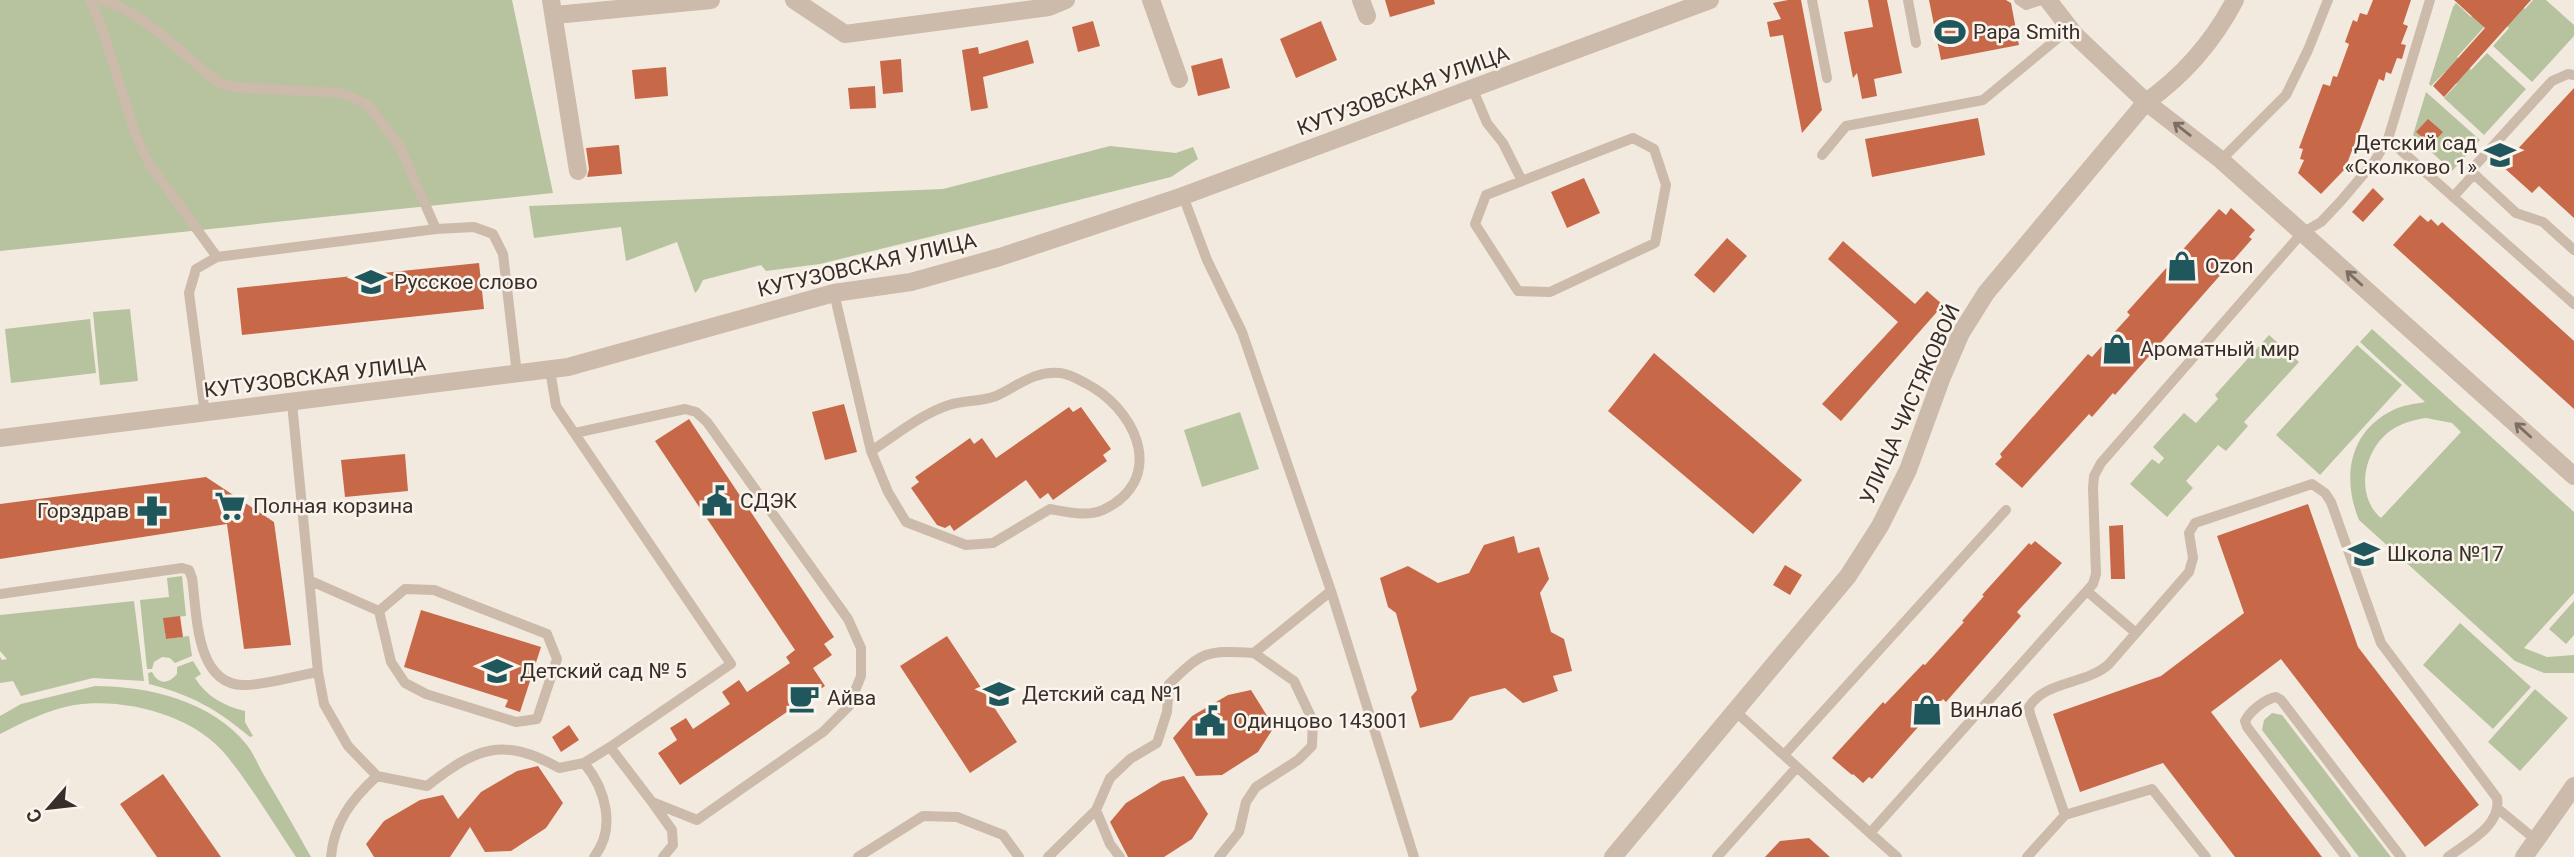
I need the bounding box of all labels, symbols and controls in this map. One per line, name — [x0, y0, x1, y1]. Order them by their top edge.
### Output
sports icon: Papa Smith — [1933, 15, 1967, 49]
place label: Papa Smith — [1973, 20, 2080, 44]
street label: КУТУЗОВСКАЯ УЛИЦА — [1294, 41, 1513, 141]
one-way arrow — [2173, 122, 2191, 137]
place label: Детский сад «Сколково 1» — [2344, 131, 2477, 179]
school or university icon: Детский сад «Сколково 1» — [2483, 138, 2517, 172]
street label: КУТУЗОВСКАЯ УЛИЦА — [755, 228, 979, 302]
shop icon: Ozon — [2165, 249, 2199, 283]
place label: Ozon — [2205, 254, 2253, 278]
school or university icon: Русское слово — [354, 265, 388, 299]
place label: Русское слово — [394, 270, 538, 294]
one-way arrow — [2345, 271, 2363, 287]
street label: УЛИЦА ЧИСТЯКОВОЙ — [1855, 301, 1965, 507]
shop icon: Ароматный мир — [2100, 332, 2134, 366]
place label: Ароматный мир — [2140, 337, 2300, 361]
street label: КУТУЗОВСКАЯ УЛИЦА — [202, 351, 428, 403]
one-way arrow — [2514, 422, 2532, 438]
public building icon: СДЭК — [700, 484, 734, 518]
supermarket icon: Полная корзина — [213, 489, 247, 523]
place label: СДЭК — [740, 489, 798, 513]
pharmacy icon: Горздрав — [135, 494, 169, 528]
place label: Полная корзина — [253, 494, 413, 518]
place label: Горздрав — [37, 499, 129, 523]
school or university icon: Школа №17 — [2347, 537, 2381, 571]
place label: Школа №17 — [2387, 542, 2504, 566]
school or university icon: Детский сад № 5 — [480, 654, 514, 688]
place label: Детский сад № 5 — [520, 659, 687, 683]
school or university icon: Детский сад №1 — [982, 677, 1016, 711]
cafe icon: Айва — [787, 681, 821, 715]
place label: Детский сад №1 — [1022, 682, 1184, 706]
place label: Айва — [827, 686, 876, 710]
shop icon: Винлаб — [1910, 693, 1944, 727]
place label: Винлаб — [1950, 698, 2023, 722]
public building icon: Одинцово 143001 — [1193, 704, 1227, 738]
place label: Одинцово 143001 — [1233, 709, 1409, 733]
north arrow — [14, 773, 84, 843]
text: С — [21, 805, 48, 827]

